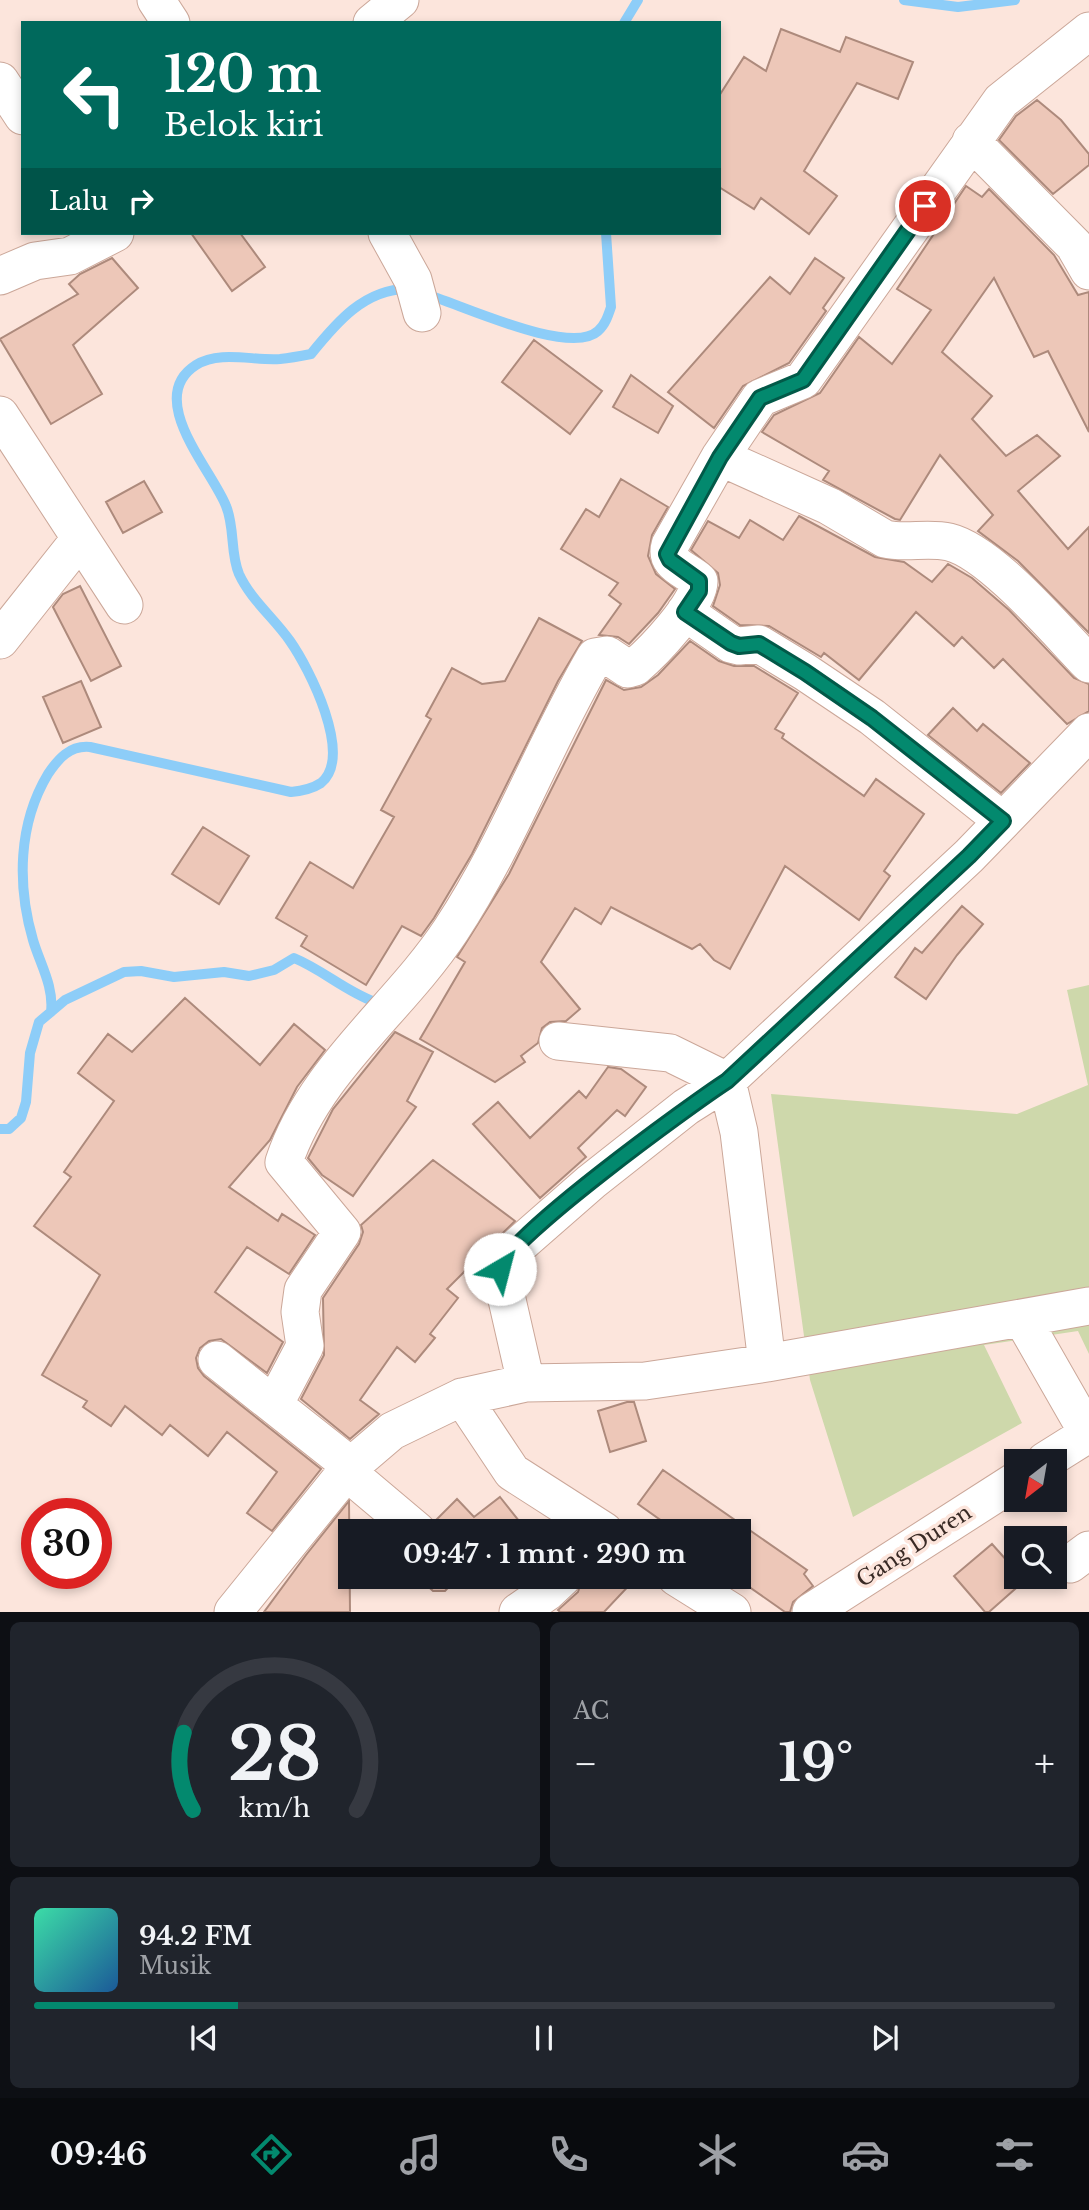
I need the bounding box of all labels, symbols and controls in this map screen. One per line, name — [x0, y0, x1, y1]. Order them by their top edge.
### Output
text: 120 m — [164, 44, 322, 105]
icon: left — [49, 49, 140, 140]
text: Belok kiri — [164, 105, 323, 145]
pin — [895, 176, 955, 236]
icon: right — [122, 182, 160, 220]
text: Lalu — [49, 185, 108, 217]
icon: arrive — [906, 187, 944, 225]
position arrow — [463, 1232, 537, 1306]
north arrow — [1004, 1449, 1068, 1512]
map controls — [1004, 1449, 1067, 1589]
speed limit sign: 30 — [21, 1498, 112, 1589]
street label: Gang Duren — [852, 1499, 976, 1593]
button: search — [1004, 1526, 1067, 1589]
text: 09:47 · 1 mnt · 290 m — [403, 1538, 686, 1570]
text: AC — [574, 1697, 609, 1725]
text: 28 — [228, 1710, 322, 1801]
text: 19° — [778, 1731, 853, 1795]
text: − — [574, 1740, 598, 1787]
text: + — [1034, 1740, 1055, 1787]
text: km/h — [239, 1793, 310, 1824]
text: 94.2 FM — [139, 1920, 252, 1952]
text: Musik — [139, 1952, 211, 1980]
icon: previous — [185, 2019, 223, 2057]
icon: pause — [525, 2019, 563, 2057]
icon: next — [866, 2019, 904, 2057]
icon: directions — [247, 2130, 296, 2179]
icon: music — [396, 2130, 445, 2179]
icon: phone — [544, 2130, 593, 2179]
icon: climate — [693, 2130, 742, 2179]
icon: car — [841, 2130, 890, 2179]
icon: filters — [990, 2130, 1039, 2179]
text: 09:46 — [50, 2134, 147, 2174]

